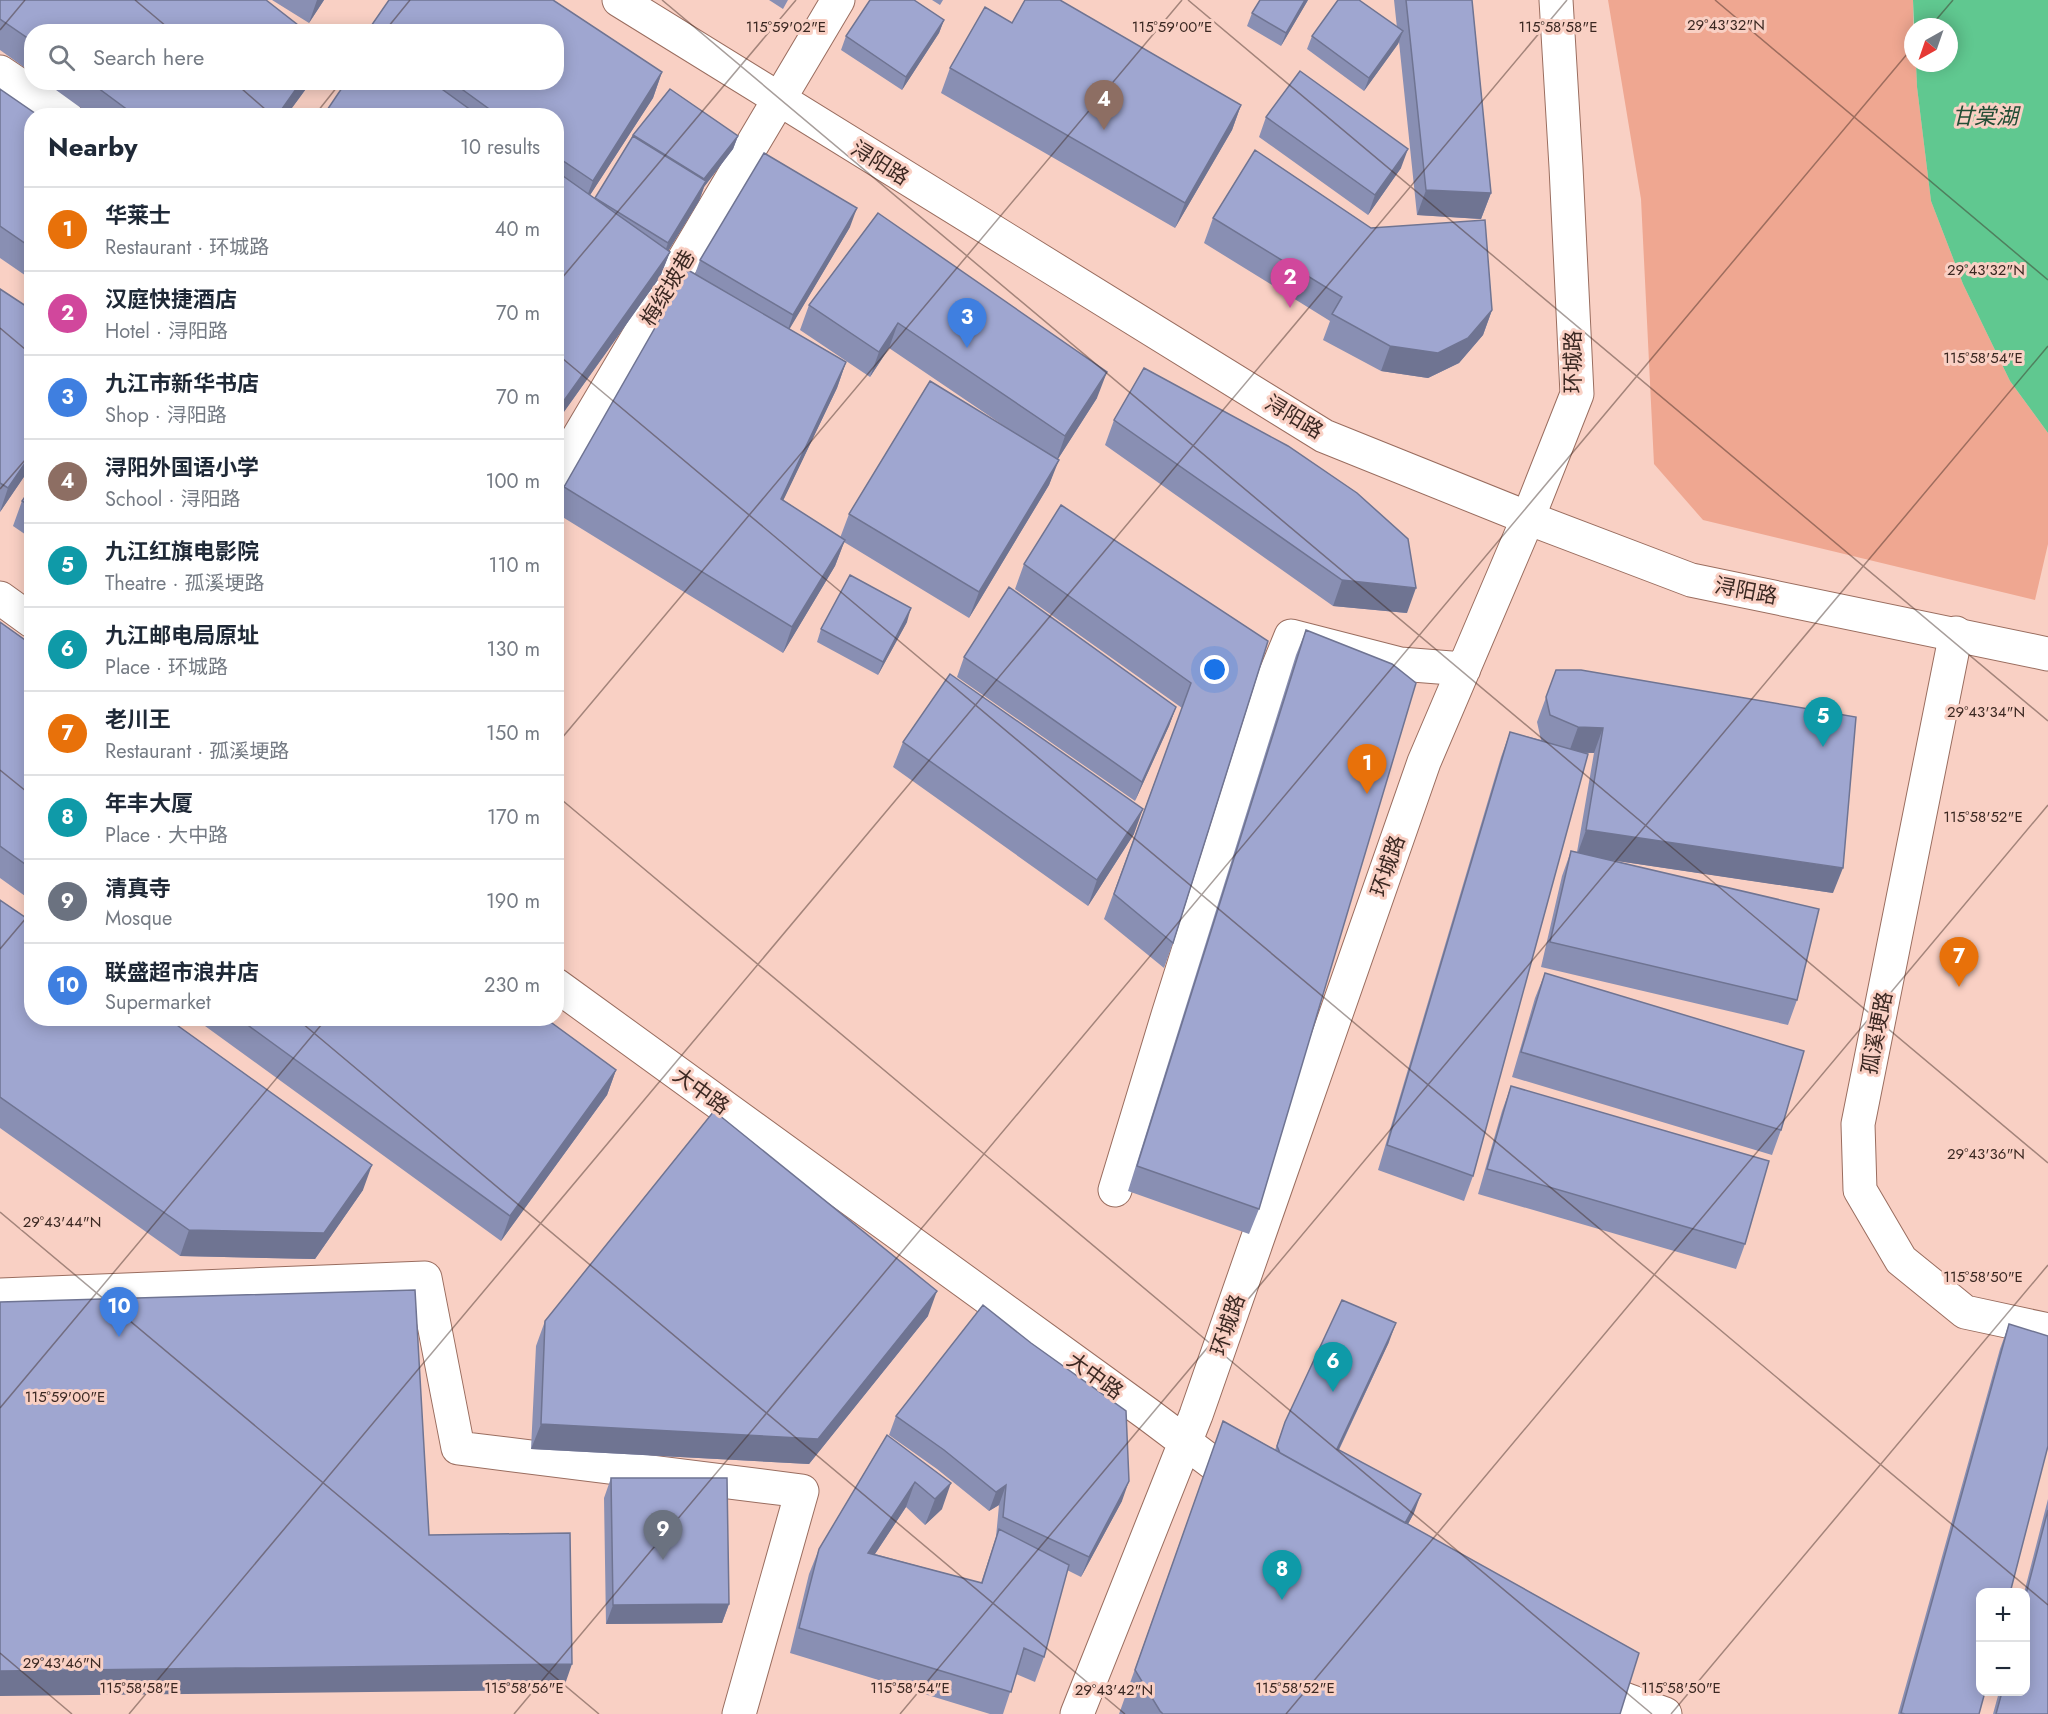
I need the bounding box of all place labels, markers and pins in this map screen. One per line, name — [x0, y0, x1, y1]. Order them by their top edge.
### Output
pin: 4 — [1084, 80, 1124, 130]
pin: 2 — [1270, 258, 1310, 308]
pin: 3 — [948, 298, 986, 348]
pin: 5 — [1804, 698, 1842, 747]
pin: 1 — [1348, 744, 1386, 794]
pin: 7 — [1940, 938, 1978, 987]
pin: 10 — [100, 1288, 138, 1337]
pin: 6 — [1314, 1342, 1352, 1392]
pin: 9 — [644, 1510, 682, 1560]
pin: 8 — [1262, 1550, 1302, 1600]

